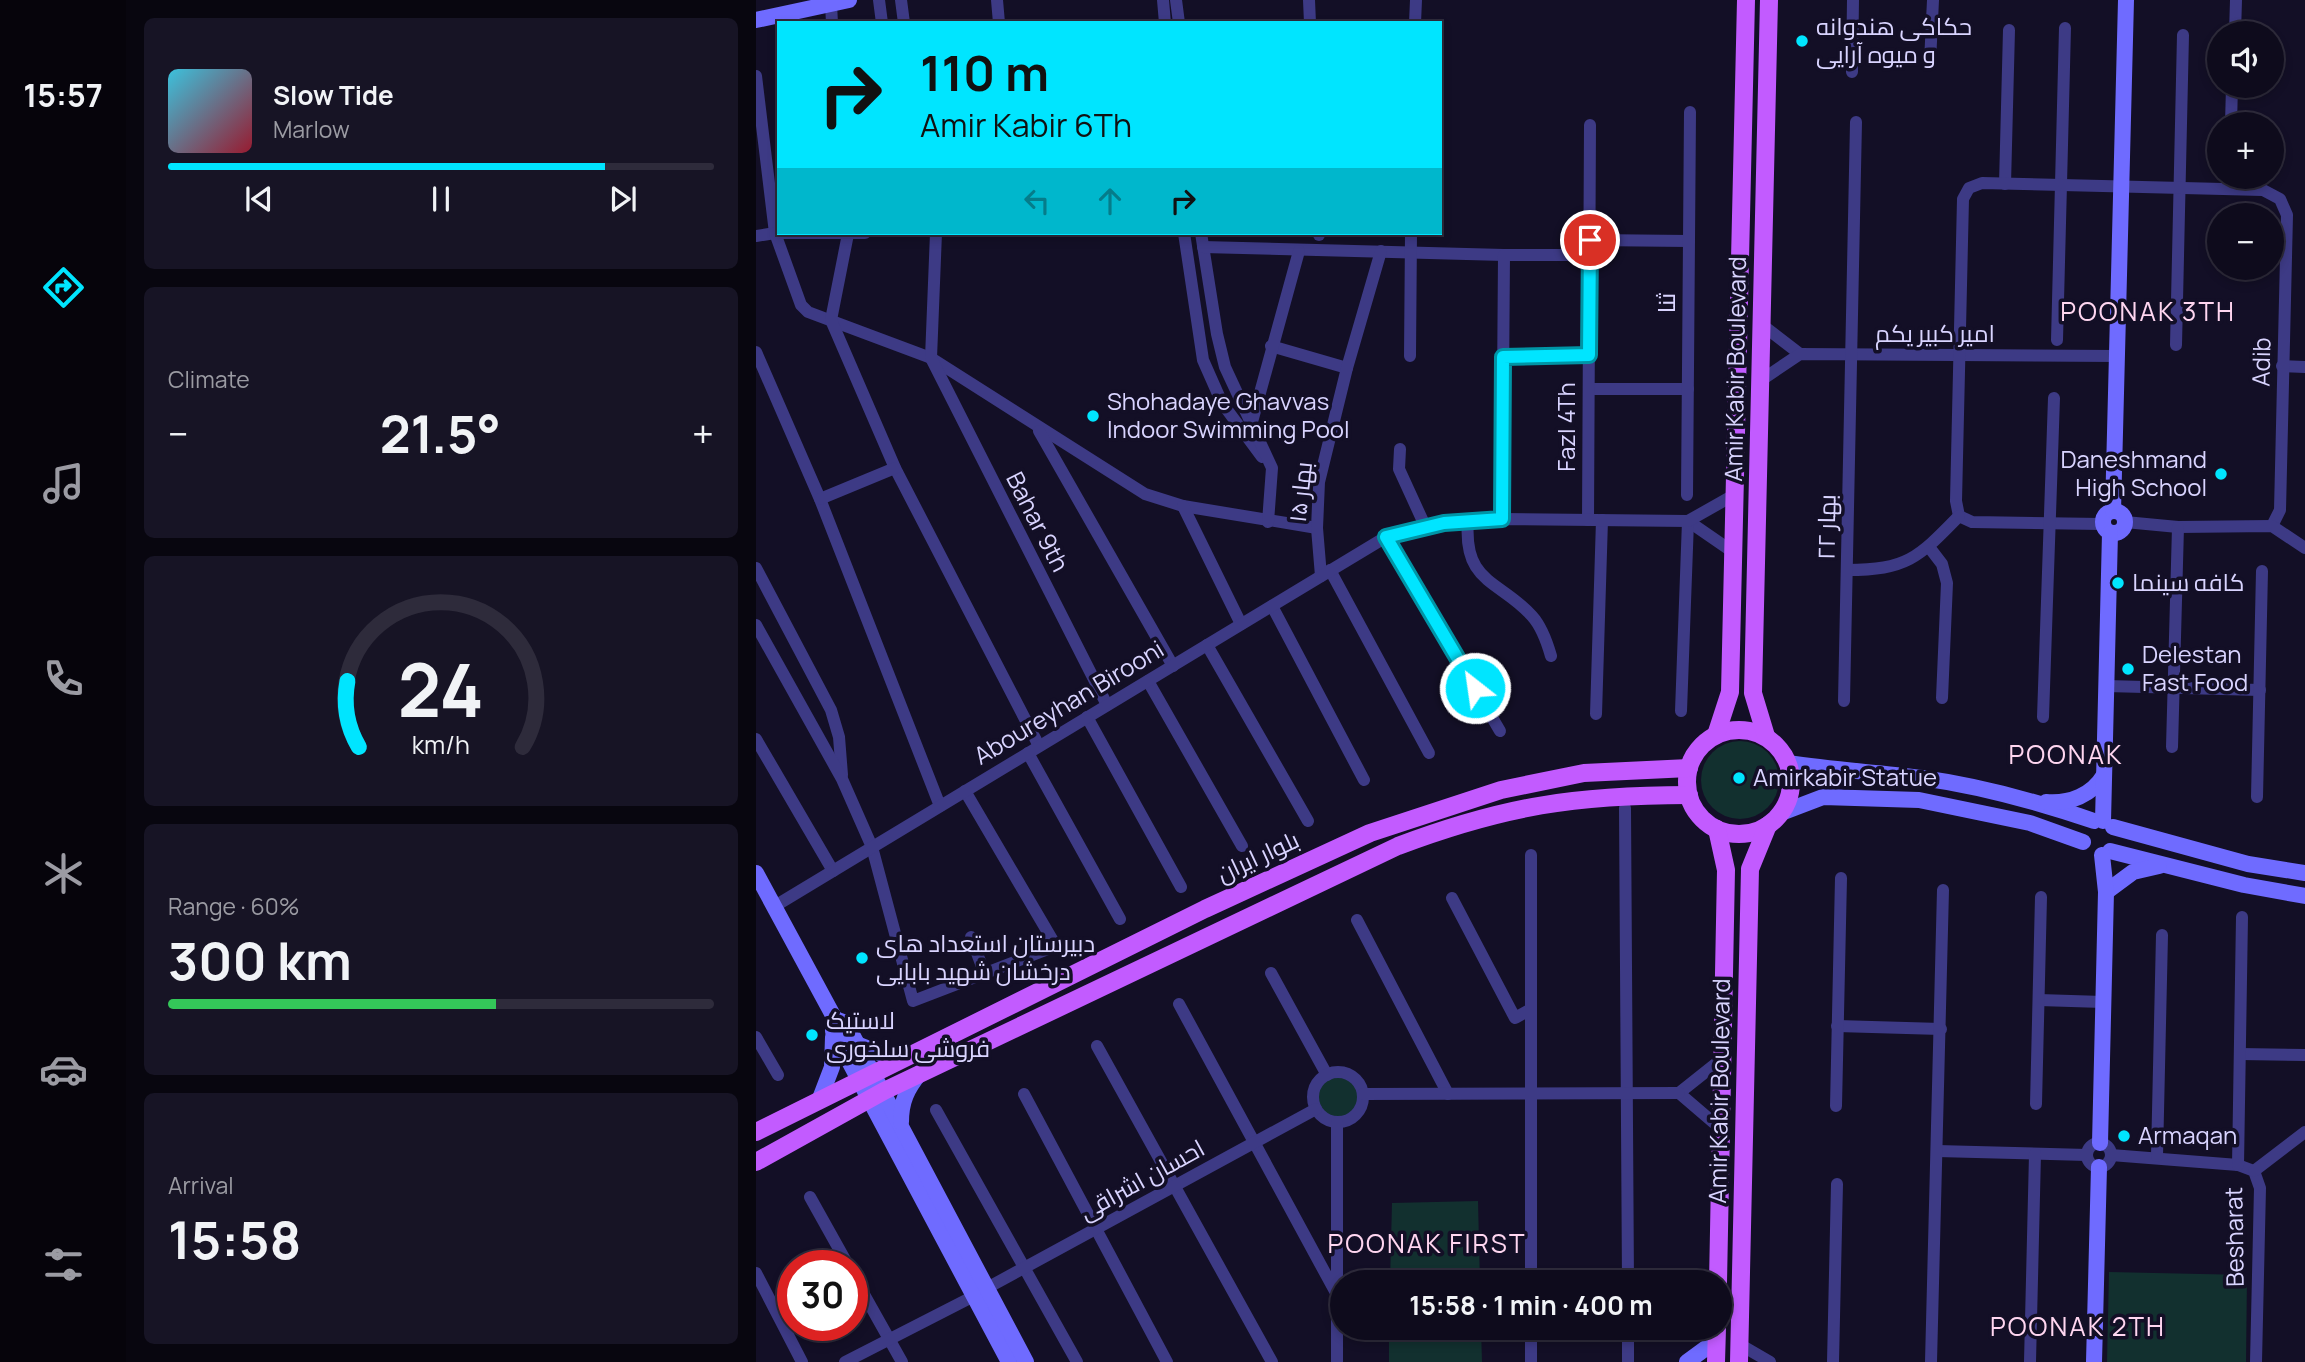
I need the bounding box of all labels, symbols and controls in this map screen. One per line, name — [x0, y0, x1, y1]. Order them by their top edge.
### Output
place label: حکاکی هندوانه و میوه آرایی — [1816, 9, 1972, 70]
map controls — [2207, 21, 2284, 280]
button: sound — [2207, 21, 2284, 98]
marker: حکاکی هندوانه و میوه آرایی — [1794, 33, 1810, 49]
text: 110 m — [920, 39, 1049, 106]
icon: right — [805, 49, 896, 140]
text: 15:57 — [23, 73, 103, 117]
text: Slow Tide — [273, 77, 394, 113]
text: Amir Kabir 6Th — [920, 103, 1132, 147]
button: + — [2207, 112, 2284, 189]
text: Marlow — [273, 113, 350, 145]
icon: previous — [240, 180, 278, 218]
icon: pause — [422, 180, 460, 218]
icon: next — [604, 180, 642, 218]
icon: left — [1018, 182, 1056, 220]
icon: ahead — [1091, 182, 1129, 220]
icon: right — [1164, 182, 1202, 220]
button: − — [2207, 203, 2284, 280]
pin — [1560, 210, 1620, 270]
icon: arrive — [1571, 221, 1609, 259]
street label: Amir Kabir Boulevard — [1716, 256, 1753, 482]
icon: directions — [39, 263, 88, 312]
street label: ثنا — [1649, 292, 1682, 313]
district label: POONAK 3TH — [2060, 293, 2236, 329]
street label: امیر کبیر یکم — [1875, 316, 1995, 350]
street label: Adib — [2244, 337, 2277, 387]
text: Climate — [168, 363, 250, 395]
street label: Fazl 4Th — [1549, 382, 1582, 472]
place label: Shohadaye Ghavvas Indoor Swimming Pool — [1107, 384, 1350, 445]
text: 21.5° — [380, 398, 501, 469]
text: − — [168, 407, 189, 459]
text: + — [692, 407, 714, 459]
marker: Shohadaye Ghavvas Indoor Swimming Pool — [1085, 408, 1101, 424]
place label: Daneshmand High School — [2060, 442, 2207, 503]
icon: music — [39, 459, 88, 508]
street label: بهار ۱۵ — [1280, 460, 1319, 524]
street label: Bahar 9th — [999, 466, 1078, 577]
marker: Daneshmand High School — [2213, 466, 2229, 482]
street label: بهار ۲۲ — [1808, 494, 1843, 560]
place label: کافه سینما — [2132, 565, 2245, 598]
marker: کافه سینما — [2110, 575, 2126, 591]
street label: Aboureyhan Birooni — [967, 632, 1169, 772]
place label: Delestan Fast Food — [2142, 637, 2248, 698]
text: 24 — [398, 639, 484, 739]
position arrow — [1438, 651, 1512, 725]
icon: phone — [39, 654, 88, 703]
marker: Delestan Fast Food — [2120, 661, 2136, 677]
text: km/h — [412, 727, 470, 762]
district label: POONAK — [2008, 736, 2124, 772]
place label: Amirkabir Statue — [1753, 760, 1937, 793]
marker: Amirkabir Statue — [1731, 770, 1747, 786]
street label: بلوار ایران — [1211, 822, 1304, 889]
icon: climate — [39, 849, 88, 898]
text: Range · 60% — [168, 890, 299, 922]
text: 300 km — [168, 925, 352, 996]
place label: دبیرستان استعداد های درخشان شهید بابایی — [876, 926, 1095, 987]
marker: دبیرستان استعداد های درخشان شهید بابایی — [854, 950, 870, 966]
street label: Amir Kabir Boulevard — [1700, 978, 1737, 1204]
place label: لاستیک فروشی سلخوری — [826, 1003, 990, 1064]
marker: لاستیک فروشی سلخوری — [804, 1027, 820, 1043]
icon: car — [39, 1045, 88, 1094]
place label: Armaqan — [2138, 1118, 2237, 1151]
marker: Armaqan — [2116, 1128, 2132, 1144]
street label: احسان اشراقی — [1073, 1131, 1210, 1227]
text: Arrival — [168, 1169, 234, 1201]
street label: Besharat — [2216, 1187, 2251, 1287]
text: 15:58 — [168, 1204, 301, 1275]
district label: POONAK FIRST — [1328, 1225, 1526, 1261]
icon: filters — [39, 1240, 88, 1289]
speed limit sign: 30 — [777, 1250, 868, 1341]
text: 15:58 · 1 min · 400 m — [1409, 1287, 1653, 1323]
district label: POONAK 2TH — [1990, 1308, 2166, 1344]

